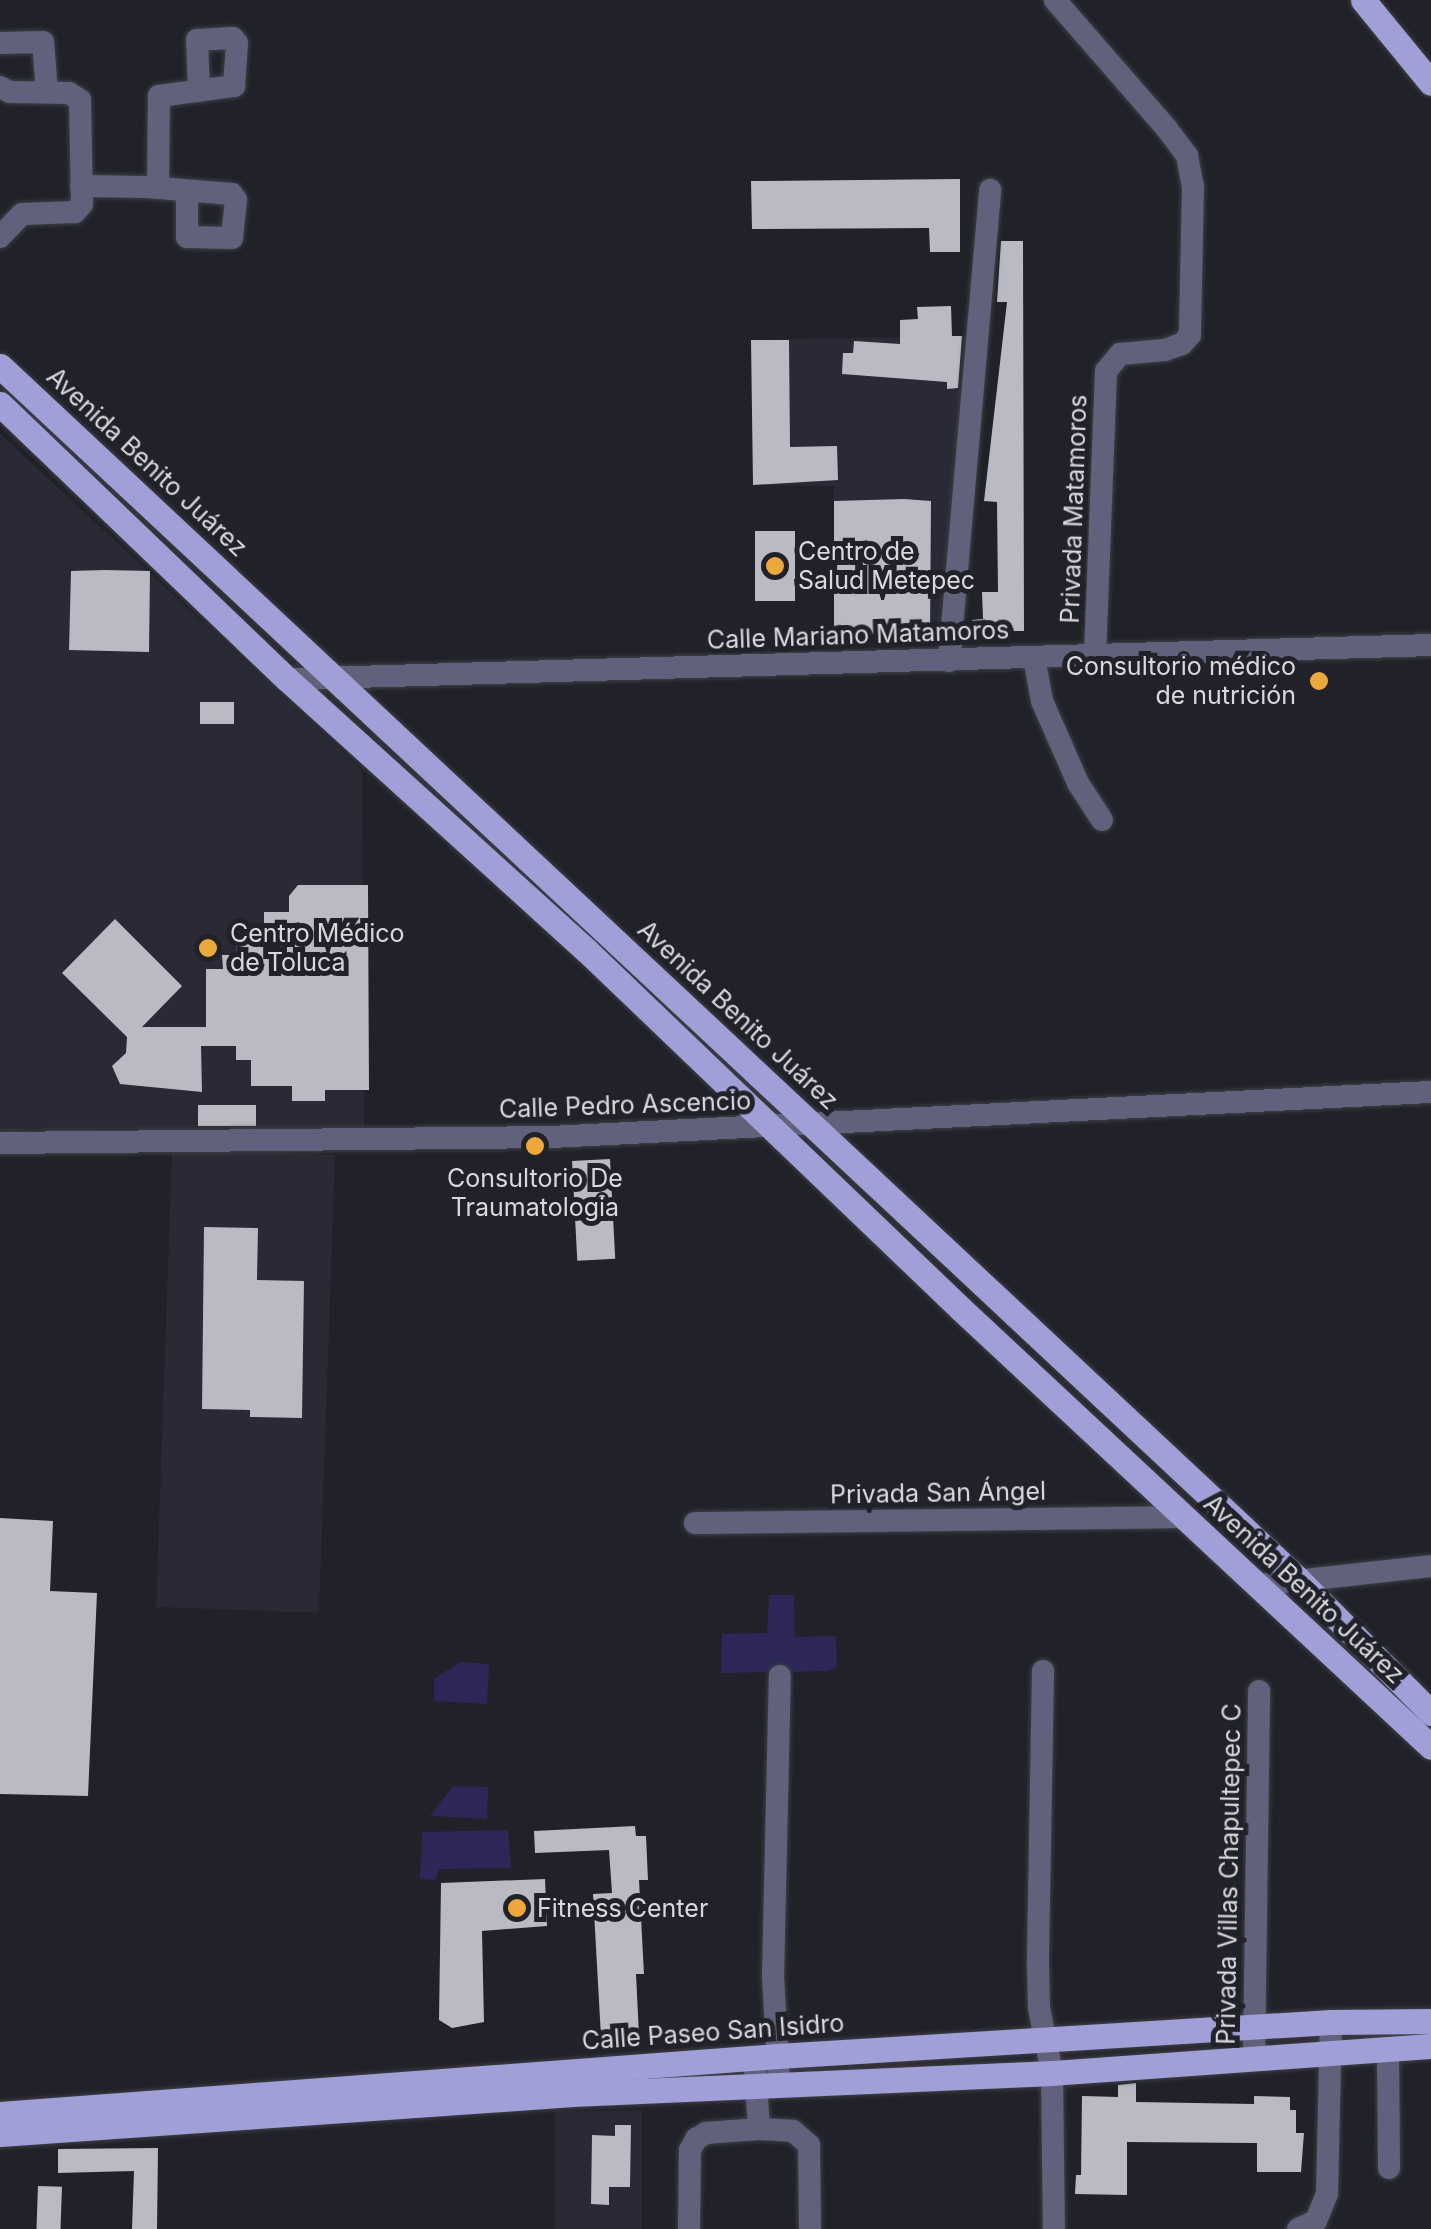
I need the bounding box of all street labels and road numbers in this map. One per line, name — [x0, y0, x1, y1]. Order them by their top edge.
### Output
street label: Avenida Benito Juárez — [41, 361, 253, 563]
street label: Privada Matamoros — [1055, 394, 1093, 624]
street label: Calle Mariano Matamoros — [706, 615, 1010, 655]
street label: Avenida Benito Juárez — [632, 914, 844, 1116]
street label: Calle Pedro Ascencio — [498, 1086, 752, 1124]
street label: Privada San Ángel — [830, 1476, 1046, 1510]
street label: Avenida Benito Juárez — [1198, 1488, 1410, 1690]
street label: Privada Villas Chapultepec C — [1211, 1703, 1247, 2045]
street label: Calle Paseo San Isidro — [581, 2008, 845, 2056]

